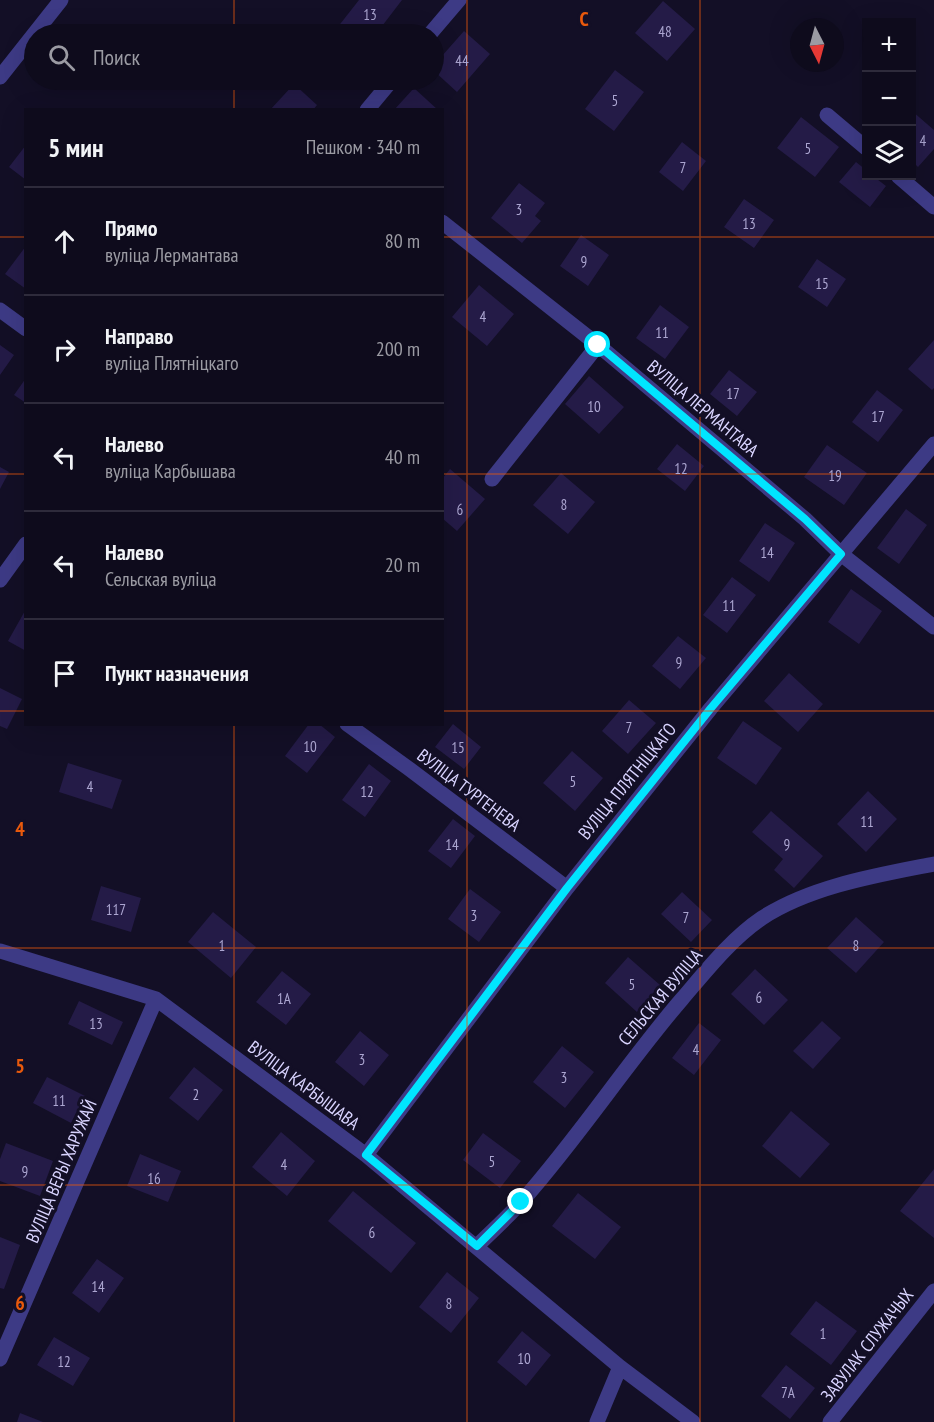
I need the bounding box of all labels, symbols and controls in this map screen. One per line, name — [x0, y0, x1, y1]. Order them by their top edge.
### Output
house number: 13 — [363, 5, 377, 24]
text: C — [579, 6, 589, 32]
north arrow — [790, 18, 844, 72]
map controls — [862, 18, 916, 180]
button: + — [862, 18, 916, 72]
house number: 48 — [658, 22, 672, 41]
search box — [24, 24, 444, 90]
icon: search — [45, 41, 78, 74]
text: Поиск — [93, 43, 140, 71]
house number: 44 — [455, 51, 469, 70]
button: − — [862, 72, 916, 126]
house number: 5 — [612, 91, 618, 110]
button: layers — [862, 126, 916, 180]
text: 5 мин — [48, 131, 103, 164]
house number: 4 — [920, 131, 927, 150]
text: Пешком · 340 m — [306, 134, 420, 160]
house number: 5 — [805, 139, 811, 158]
house number: 7 — [680, 158, 686, 177]
house number: 3 — [516, 200, 522, 219]
text: Прямо — [105, 214, 158, 242]
house number: 13 — [742, 214, 756, 233]
icon: ahead — [48, 225, 81, 258]
text: 80 m — [385, 228, 420, 254]
text: вуліца Лермантава — [105, 242, 238, 268]
house number: 9 — [581, 252, 587, 271]
house number: 15 — [815, 274, 829, 293]
house number: 4 — [480, 307, 487, 326]
text: Направо — [105, 322, 173, 350]
house number: 11 — [655, 323, 669, 342]
route start — [584, 331, 610, 357]
icon: right — [48, 333, 81, 366]
text: 200 m — [376, 336, 420, 362]
text: вуліца Плятніцкаго — [105, 350, 239, 376]
street label: ВУЛІЦА ЛЕРМАНТАВА — [643, 355, 764, 462]
house number: 17 — [726, 384, 740, 403]
house number: 10 — [587, 397, 601, 416]
house number: 17 — [871, 407, 885, 426]
text: Налево — [105, 430, 164, 458]
icon: left — [48, 441, 81, 474]
text: 40 m — [385, 444, 420, 470]
text: вуліца Карбышава — [105, 458, 236, 484]
house number: 12 — [674, 459, 688, 478]
house number: 19 — [828, 466, 842, 485]
house number: 8 — [561, 495, 567, 514]
house number: 6 — [457, 500, 464, 519]
text: Налево — [105, 538, 164, 566]
house number: 14 — [760, 543, 774, 562]
icon: left — [48, 549, 81, 582]
text: 20 m — [385, 552, 420, 578]
text: Сельская вуліца — [105, 566, 217, 592]
house number: 11 — [722, 596, 736, 615]
house number: 9 — [676, 653, 682, 672]
icon: arrive — [48, 657, 81, 690]
text: Пункт назначения — [105, 659, 249, 687]
street label: ВУЛІЦА ПЛЯТНІЦКАГО — [573, 718, 681, 844]
house number: 7 — [626, 718, 632, 737]
house number: 10 — [303, 737, 317, 756]
house number: 15 — [451, 738, 465, 757]
street label: ВУЛІЦА ТУРГЕНЕВА — [413, 744, 526, 837]
house number: 5 — [570, 772, 576, 791]
house number: 4 — [87, 777, 94, 796]
house number: 12 — [360, 782, 374, 801]
house number: 11 — [860, 812, 874, 831]
text: 4 — [15, 816, 25, 842]
house number: 14 — [445, 835, 459, 854]
house number: 9 — [784, 835, 790, 854]
house number: 117 — [106, 900, 126, 919]
house number: 3 — [471, 906, 477, 925]
house number: 7 — [683, 908, 689, 927]
house number: 1 — [219, 936, 225, 955]
house number: 8 — [853, 936, 859, 955]
street label: СЕЛЬСКАЯ ВУЛІЦА — [613, 944, 707, 1050]
house number: 5 — [629, 975, 635, 994]
house number: 6 — [756, 988, 763, 1007]
house number: 1А — [277, 989, 292, 1008]
house number: 13 — [89, 1014, 103, 1033]
street label: ВУЛІЦА КАРБЫШАВА — [244, 1035, 365, 1135]
house number: 4 — [693, 1040, 700, 1059]
house number: 3 — [359, 1050, 365, 1069]
text: 5 — [15, 1053, 25, 1079]
house number: 3 — [561, 1068, 567, 1087]
house number: 2 — [193, 1085, 199, 1104]
house number: 11 — [52, 1091, 66, 1110]
street label: ВУЛІЦА ВЕРЫ ХАРУЖАЙ — [20, 1096, 102, 1246]
house number: 5 — [489, 1152, 495, 1171]
house number: 4 — [281, 1155, 288, 1174]
house number: 9 — [22, 1162, 28, 1181]
house number: 16 — [147, 1169, 161, 1188]
route end — [507, 1188, 533, 1214]
house number: 6 — [369, 1223, 376, 1242]
house number: 14 — [91, 1277, 105, 1296]
street label: ЗАВУЛАК СЛУЖАЧЫХ — [816, 1284, 918, 1406]
text: 6 — [15, 1290, 25, 1316]
house number: 8 — [446, 1294, 452, 1313]
house number: 1 — [820, 1324, 826, 1343]
house number: 10 — [517, 1349, 531, 1368]
house number: 12 — [57, 1352, 71, 1371]
house number: 7А — [781, 1383, 796, 1402]

